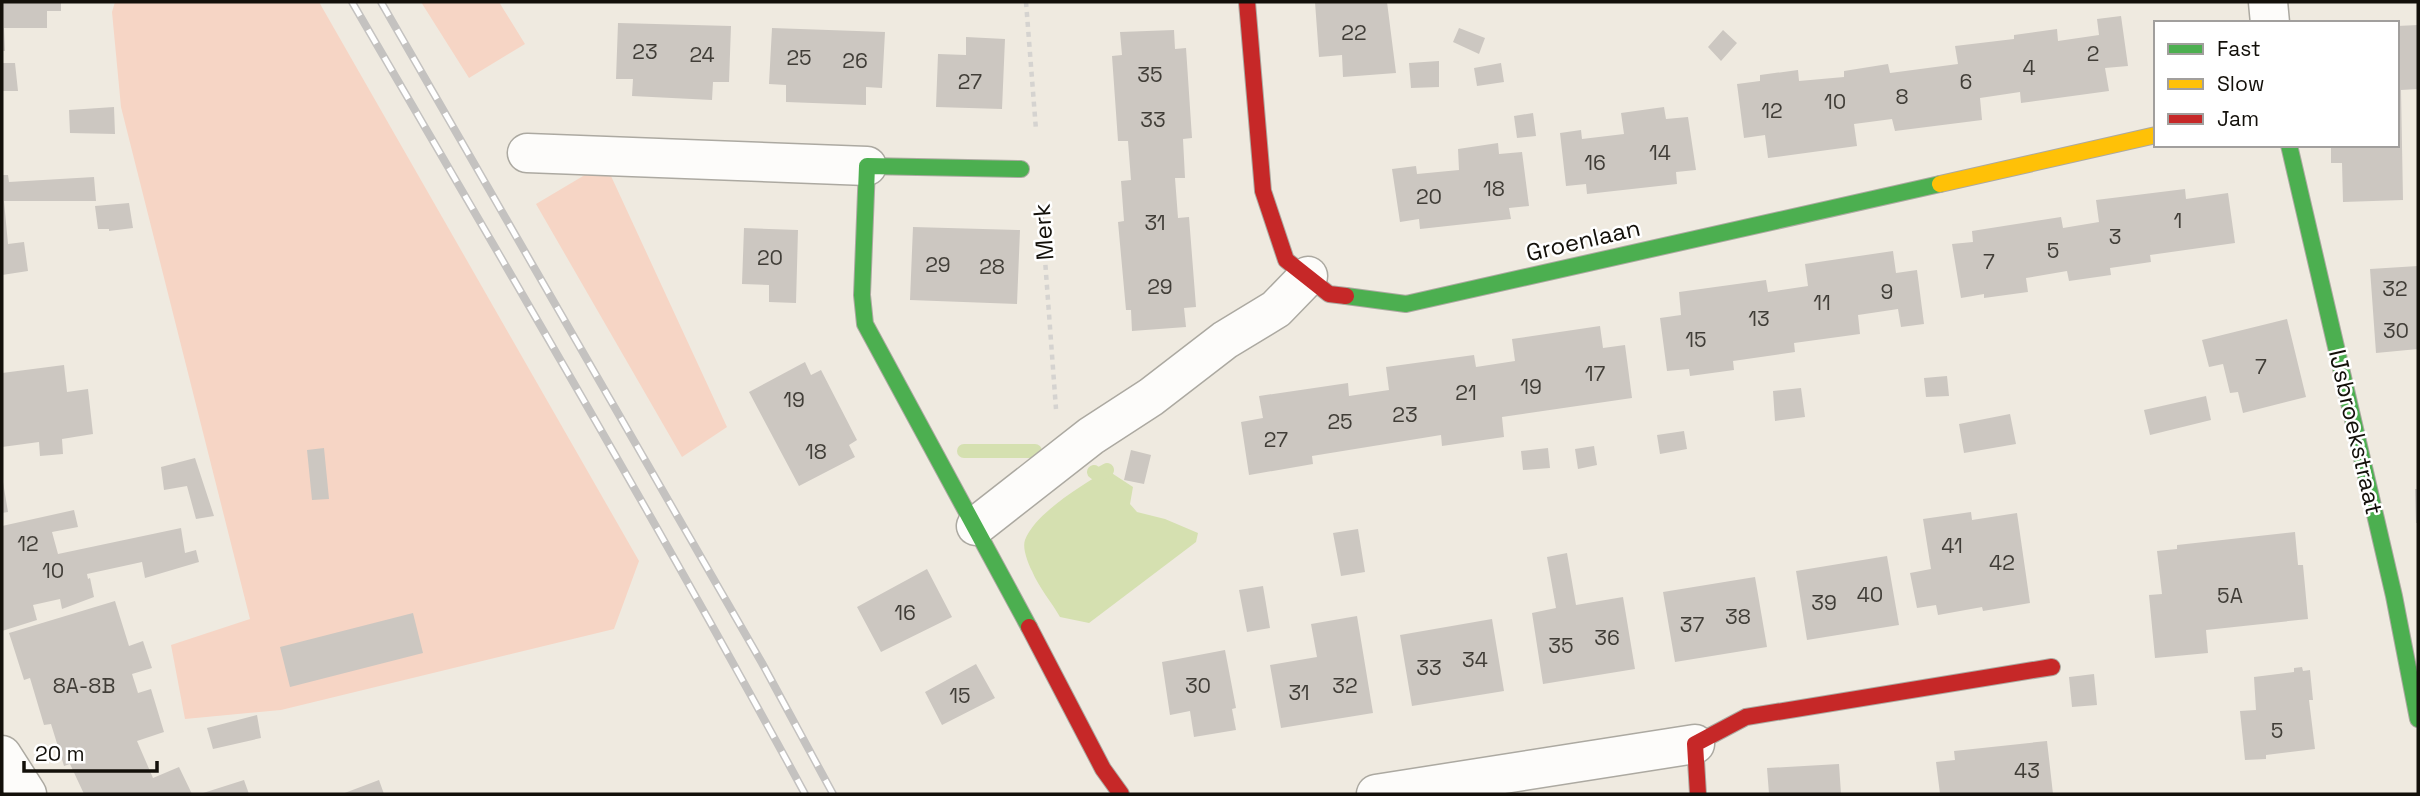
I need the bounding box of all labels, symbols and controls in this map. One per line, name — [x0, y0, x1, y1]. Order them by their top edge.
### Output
house number: 22 — [1341, 19, 1367, 46]
legend — [2154, 21, 2399, 147]
text: Fast — [2217, 35, 2261, 62]
house number: 23 — [632, 38, 658, 65]
house number: 2 — [2087, 40, 2099, 67]
house number: 24 — [689, 41, 715, 68]
house number: 25 — [786, 44, 812, 71]
house number: 26 — [842, 47, 868, 74]
house number: 4 — [2022, 54, 2036, 81]
house number: 35 — [1137, 61, 1163, 88]
house number: 27 — [958, 68, 982, 95]
house number: 6 — [1960, 68, 1972, 95]
text: Slow — [2217, 70, 2265, 97]
house number: 8 — [1895, 83, 1909, 110]
house number: 10 — [1824, 88, 1846, 115]
house number: 12 — [1761, 97, 1783, 124]
text: Jam — [2217, 105, 2259, 132]
house number: 33 — [1140, 106, 1166, 133]
house number: 14 — [1649, 139, 1671, 166]
house number: 16 — [1584, 149, 1606, 176]
house number: 18 — [1483, 175, 1505, 202]
house number: 20 — [1416, 183, 1442, 210]
street label: Merk — [1026, 202, 1060, 261]
house number: 1 — [2174, 207, 2182, 234]
house number: 31 — [1144, 209, 1166, 236]
street label: Groenlaan — [1523, 212, 1643, 268]
house number: 3 — [2109, 223, 2121, 250]
house number: 5 — [2047, 237, 2059, 264]
house number: 20 — [757, 244, 783, 271]
house number: 7 — [1983, 248, 1995, 275]
house number: 29 — [925, 251, 951, 278]
house number: 28 — [979, 253, 1005, 280]
house number: 29 — [1147, 273, 1173, 300]
house number: 32 — [2382, 275, 2408, 302]
house number: 9 — [1881, 278, 1893, 305]
house number: 11 — [1813, 289, 1831, 316]
house number: 13 — [1748, 305, 1770, 332]
house number: 30 — [2383, 317, 2409, 344]
house number: 15 — [1685, 326, 1707, 353]
street label: IJsbroekstraat — [2322, 346, 2390, 518]
house number: 7 — [2255, 353, 2267, 380]
house number: 17 — [1585, 360, 1605, 387]
house number: 19 — [1520, 373, 1542, 400]
house number: 21 — [1455, 379, 1477, 406]
house number: 19 — [783, 386, 805, 413]
house number: 23 — [1392, 401, 1418, 428]
house number: 25 — [1327, 408, 1353, 435]
house number: 27 — [1264, 426, 1288, 453]
house number: 18 — [805, 438, 827, 465]
house number: 12 — [17, 530, 39, 557]
house number: 41 — [1941, 532, 1963, 559]
house number: 42 — [1989, 549, 2015, 576]
house number: 10 — [42, 557, 64, 584]
house number: 40 — [1857, 581, 1883, 608]
house number: 5A — [2217, 582, 2243, 609]
house number: 39 — [1811, 589, 1837, 616]
house number: 16 — [894, 599, 916, 626]
house number: 38 — [1725, 603, 1751, 630]
house number: 37 — [1680, 611, 1704, 638]
house number: 36 — [1594, 624, 1620, 651]
house number: 35 — [1548, 632, 1574, 659]
house number: 34 — [1462, 646, 1488, 673]
house number: 33 — [1416, 654, 1442, 681]
house number: 8A-8B — [53, 672, 115, 699]
house number: 30 — [1185, 672, 1211, 699]
house number: 32 — [1332, 672, 1358, 699]
house number: 31 — [1288, 679, 1310, 706]
house number: 15 — [949, 682, 971, 709]
house number: 5 — [2271, 717, 2283, 744]
scale bar — [24, 730, 158, 774]
text: 20 m — [35, 740, 85, 767]
house number: 43 — [2014, 757, 2040, 784]

